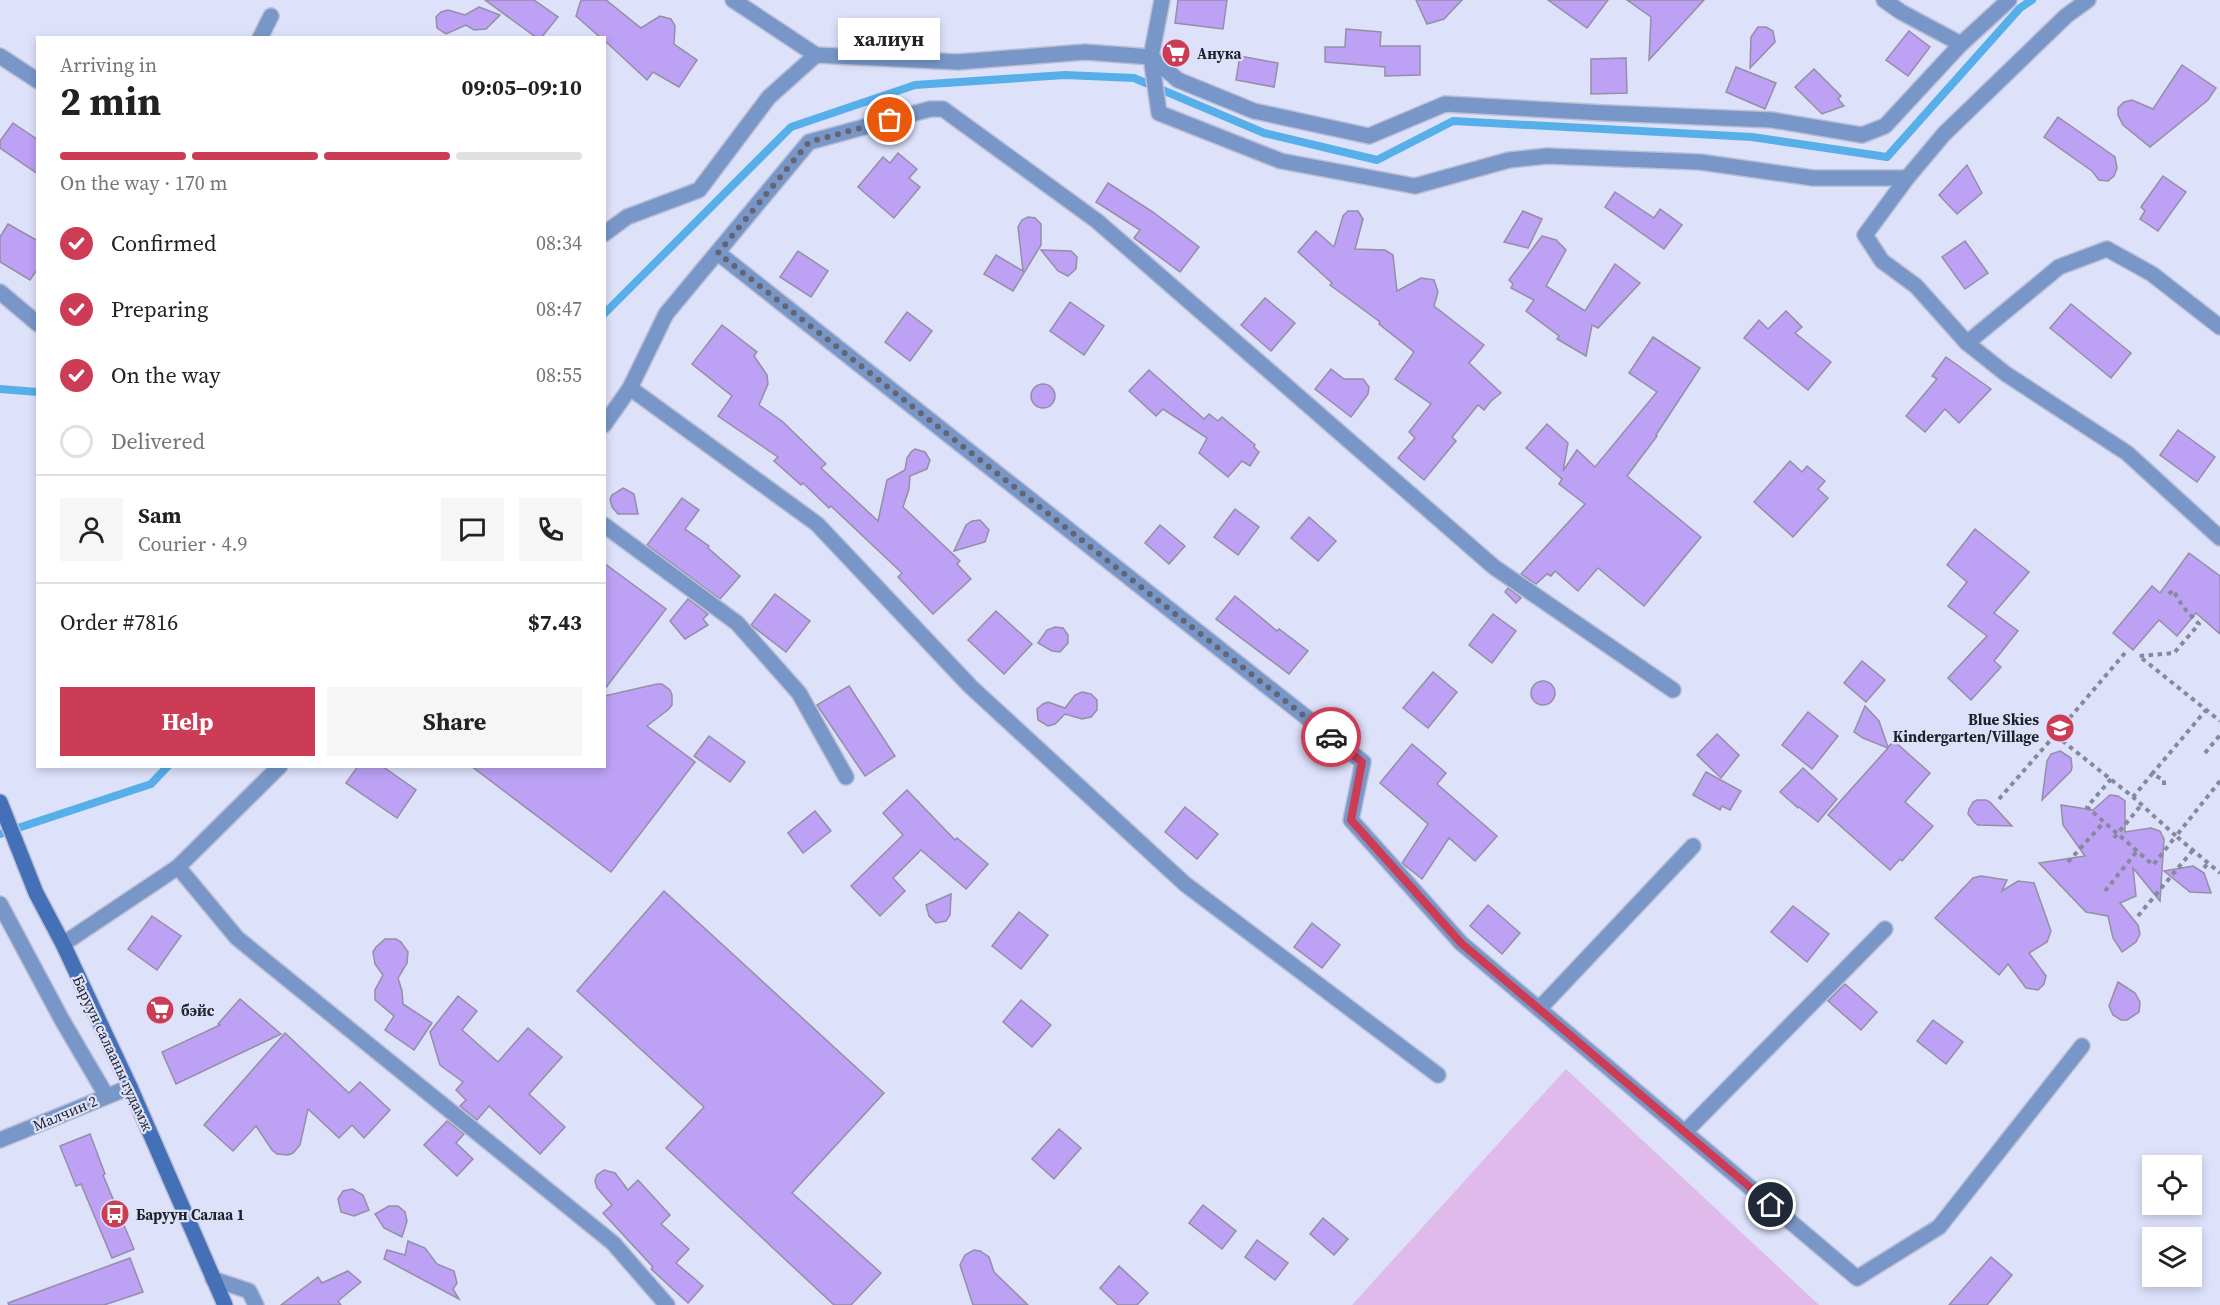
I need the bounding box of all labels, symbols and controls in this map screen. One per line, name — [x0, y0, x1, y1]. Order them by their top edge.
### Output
callout: халиун — [839, 18, 941, 60]
text: халиун — [854, 25, 924, 53]
supermarket icon: Анука — [1160, 37, 1192, 69]
place label: Анука — [1197, 43, 1242, 64]
text: Arriving in — [60, 51, 157, 79]
text: 09:05–09:10 — [462, 72, 582, 102]
text: 2 min — [60, 75, 161, 128]
pin — [864, 94, 915, 145]
icon: bag — [873, 103, 906, 136]
text: On the way · 170 m — [60, 169, 227, 197]
icon: check — [60, 227, 93, 260]
text: Confirmed — [111, 228, 216, 258]
text: 08:34 — [536, 229, 582, 257]
icon: check — [60, 293, 93, 326]
text: Preparing — [111, 294, 208, 324]
text: 08:47 — [536, 295, 582, 323]
icon: check — [60, 359, 93, 392]
text: On the way — [111, 360, 220, 390]
text: 08:55 — [536, 361, 582, 389]
text: Delivered — [111, 426, 205, 456]
button: person — [60, 498, 123, 561]
button: chat — [441, 498, 504, 561]
button: phone — [519, 498, 582, 561]
text: Sam — [138, 500, 182, 530]
text: Courier · 4.9 — [138, 530, 247, 558]
text: Order #7816 — [60, 607, 178, 637]
text: $7.43 — [528, 607, 582, 637]
button: Help — [60, 687, 315, 756]
button: Share — [327, 687, 582, 756]
courier — [1301, 707, 1361, 767]
place label: Blue Skies Kindergarten/Village — [1893, 709, 2039, 747]
school or university icon: Blue Skies Kindergarten/Village — [2044, 712, 2076, 744]
icon: car — [1315, 721, 1348, 754]
street label: Баруун салааны гудамж — [68, 972, 159, 1135]
supermarket icon: бэйс — [144, 994, 176, 1026]
place label: бэйс — [181, 1000, 215, 1021]
street label: Малчин 2 — [30, 1090, 100, 1136]
map controls — [2142, 1155, 2202, 1287]
button: locate — [2142, 1155, 2202, 1215]
pin — [1745, 1179, 1796, 1230]
icon: home — [1754, 1188, 1787, 1221]
bus stop icon: Баруун Салаа 1 — [99, 1198, 131, 1230]
place label: Баруун Салаа 1 — [136, 1204, 245, 1225]
button: layers — [2142, 1227, 2202, 1287]

